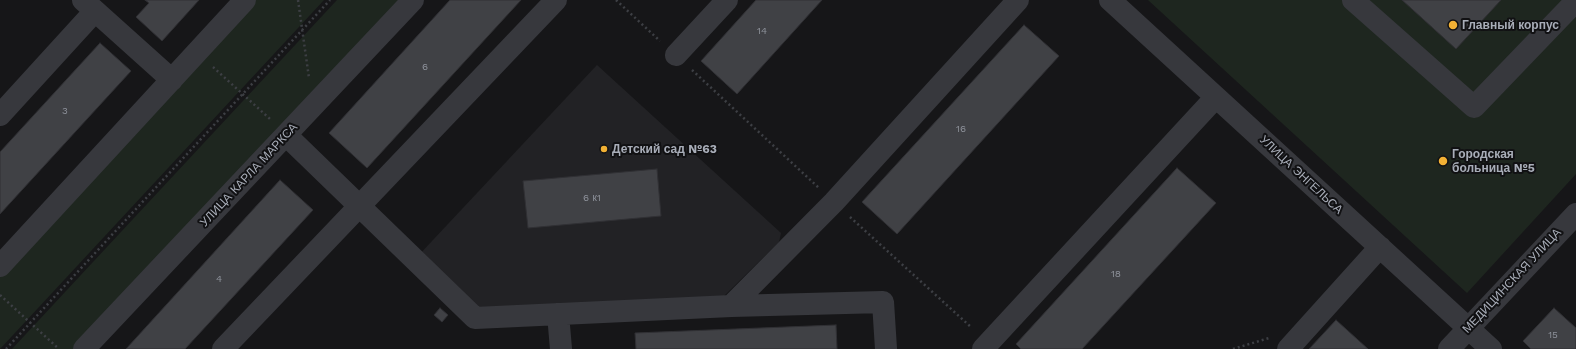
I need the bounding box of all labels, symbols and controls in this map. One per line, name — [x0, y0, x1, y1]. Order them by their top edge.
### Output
place label: Главный корпус — [1462, 18, 1559, 32]
marker: Главный корпус — [1447, 19, 1459, 31]
house number: 14 — [757, 25, 767, 37]
house number: 6 — [422, 61, 428, 73]
house number: 3 — [62, 105, 68, 117]
street label: УЛИЦА КАРЛА МАРКСА — [197, 120, 301, 230]
house number: 16 — [956, 123, 966, 135]
street label: УЛИЦА ЭНГЕЛЬСА — [1256, 133, 1346, 217]
place label: Детский сад №63 — [612, 142, 717, 156]
marker: Детский сад №63 — [599, 144, 609, 154]
place label: Городская больница №5 — [1452, 147, 1535, 175]
marker: Городская больница №5 — [1437, 155, 1449, 167]
house number: 6 к1 — [583, 192, 601, 204]
street label: МЕДИЦИНСКАЯ УЛИЦА — [1460, 226, 1564, 336]
house number: 18 — [1111, 268, 1121, 280]
house number: 4 — [216, 273, 222, 285]
house number: 15 — [1548, 329, 1558, 341]

